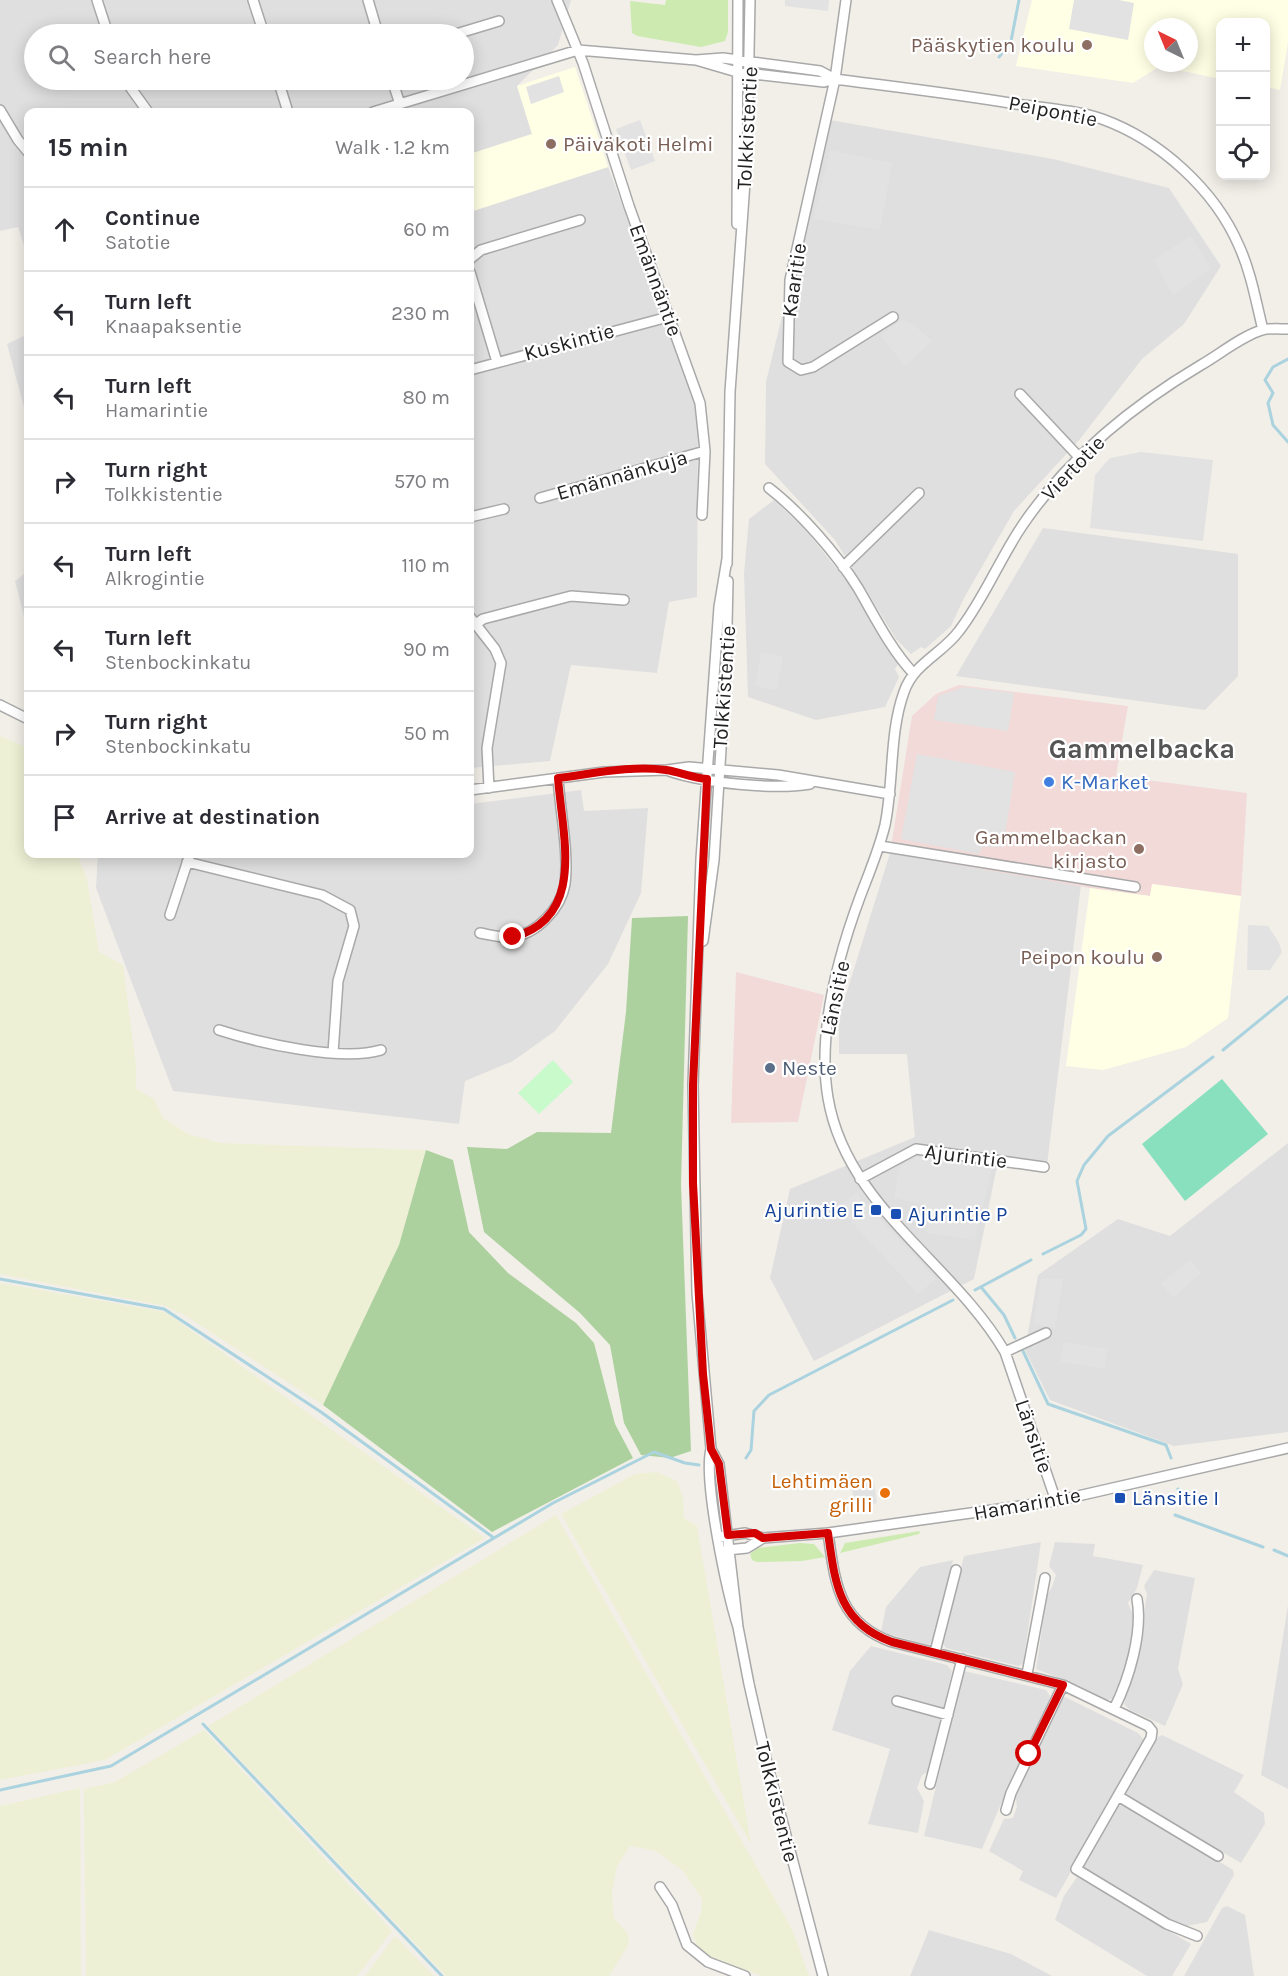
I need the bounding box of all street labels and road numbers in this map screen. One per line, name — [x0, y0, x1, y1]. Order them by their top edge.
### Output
street label: Tolkkistentie — [732, 66, 762, 190]
street label: Peipontie — [1007, 91, 1099, 131]
street label: Emännäntie — [625, 221, 687, 339]
street label: Kaaritie — [777, 241, 811, 319]
street label: Kuskintie — [521, 318, 617, 366]
street label: Viertotie — [1036, 431, 1110, 505]
street label: Emännänkuja — [554, 445, 690, 505]
street label: Tolkkistentie — [708, 625, 740, 749]
street label: Länsitie — [815, 958, 855, 1038]
street label: Ajurintie — [923, 1139, 1009, 1173]
street label: Länsitie — [1010, 1396, 1058, 1476]
street label: Hamarintie — [972, 1483, 1082, 1525]
street label: Tolkkistentie — [750, 1739, 804, 1865]

